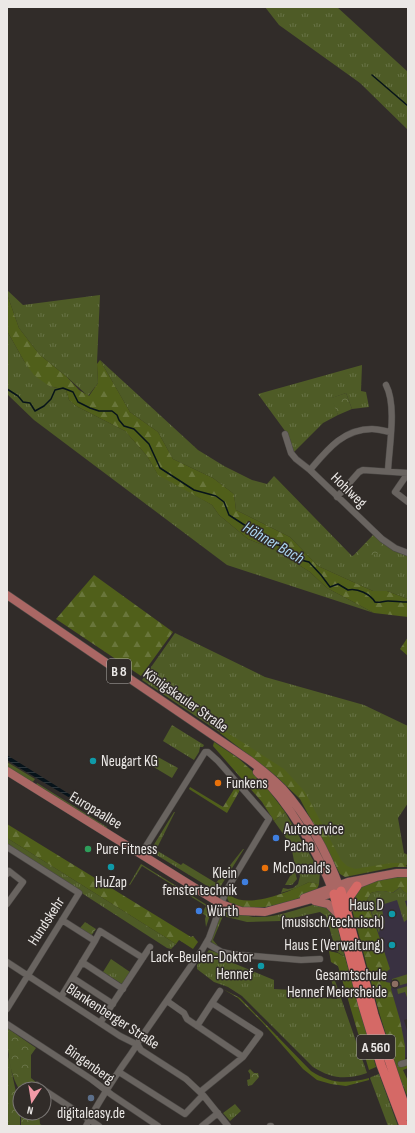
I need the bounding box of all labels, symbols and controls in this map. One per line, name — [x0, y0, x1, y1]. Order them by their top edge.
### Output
street label: Hohlweg — [326, 468, 371, 512]
water label: Höhner Bach — [239, 518, 308, 569]
road number: B 8 — [107, 659, 131, 683]
street label: Königskauler Straße — [139, 664, 232, 737]
place label: Neugart KG — [101, 752, 158, 771]
marker: Neugart KG — [88, 756, 98, 766]
place label: Funkens — [226, 774, 268, 793]
marker: Funkens — [213, 778, 223, 788]
street label: Europaallee — [66, 787, 126, 834]
place label: Autoservice Pacha — [283, 820, 344, 856]
marker: Autoservice Pacha — [271, 833, 281, 843]
place label: Pure Fitness — [96, 840, 157, 859]
marker: Pure Fitness — [83, 844, 93, 854]
place label: McDonald's — [273, 859, 331, 878]
marker: HuZap — [106, 862, 116, 872]
marker: McDonald's — [260, 863, 270, 873]
place label: Klein fenstertechnik — [162, 864, 237, 900]
place label: HuZap — [95, 873, 127, 892]
marker: Klein fenstertechnik — [240, 877, 250, 887]
street label: Hundskehr — [24, 893, 70, 949]
place label: Haus D (musisch/technisch) — [281, 896, 384, 932]
place label: Würth — [207, 902, 238, 921]
marker: Würth — [194, 906, 204, 916]
marker: Haus D (musisch/technisch) — [387, 909, 397, 919]
place label: Haus E (Verwaltung) — [284, 936, 384, 955]
marker: Haus E (Verwaltung) — [387, 940, 397, 950]
place label: Lack-Beulen-Doktor Hennef — [150, 948, 254, 984]
marker: Lack-Beulen-Doktor Hennef — [256, 961, 266, 971]
place label: Gesamtschule Hennef Meiersheide — [287, 966, 387, 1002]
street label: Blankenberger Straße — [62, 979, 163, 1054]
marker: Gesamtschule Hennef Meiersheide — [390, 979, 400, 989]
road number: A 560 — [357, 1035, 395, 1059]
street label: Bingenberg — [61, 1040, 118, 1088]
north arrow — [12, 1081, 52, 1121]
marker: digitaleasy.de — [86, 1093, 96, 1103]
text: N — [26, 1103, 34, 1117]
place label: digitaleasy.de — [57, 1104, 125, 1123]

